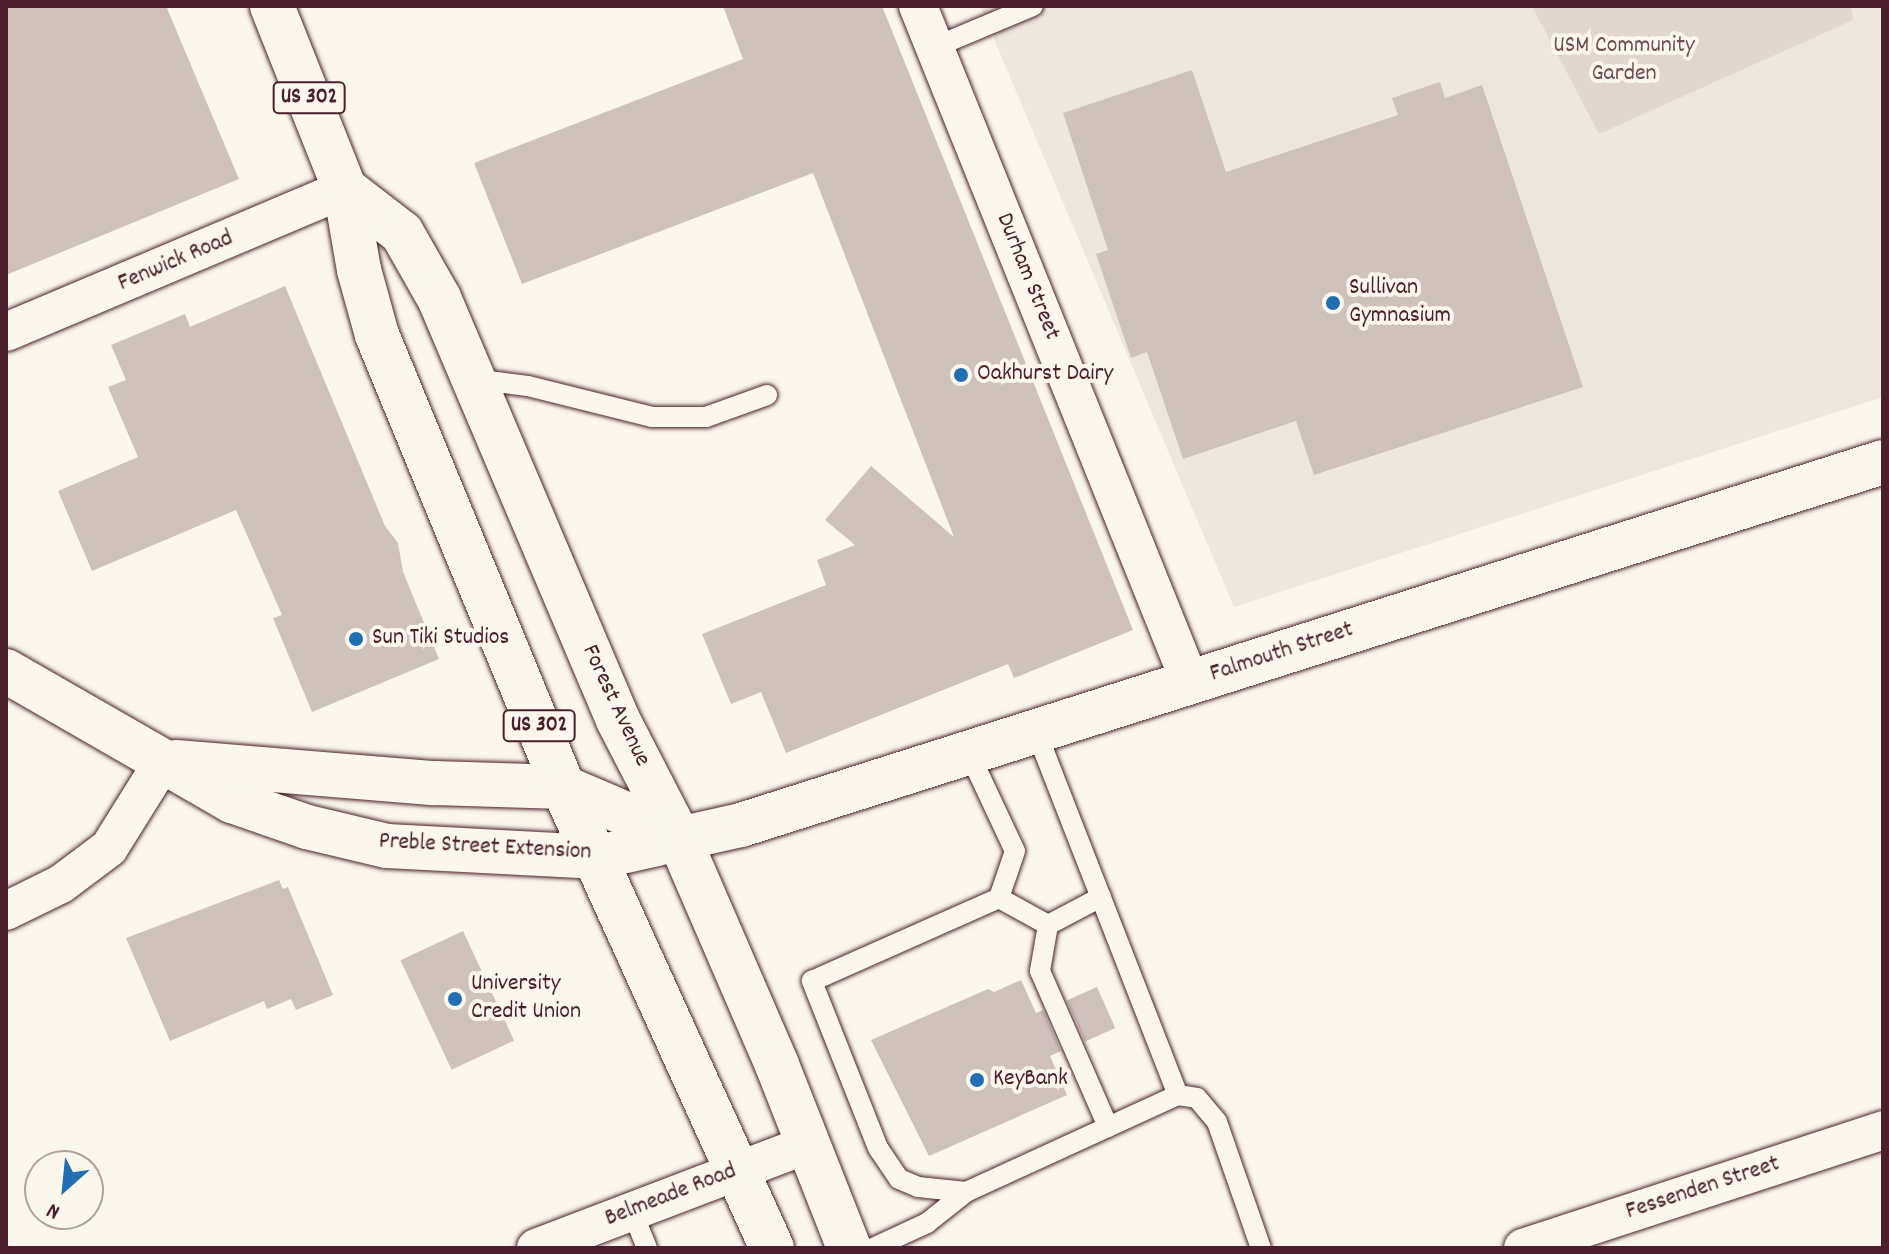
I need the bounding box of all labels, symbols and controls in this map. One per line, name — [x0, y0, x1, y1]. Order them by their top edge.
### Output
park label: USM Community Garden — [1553, 33, 1695, 89]
road number: US 302 — [271, 80, 347, 116]
street label: Durham Street — [989, 209, 1065, 345]
street label: Fenwick Road — [114, 225, 238, 299]
place label: Sullivan Gymnasium — [1349, 275, 1451, 331]
marker: Sullivan Gymnasium — [1324, 294, 1342, 312]
place label: Oakhurst Dairy — [977, 361, 1113, 389]
marker: Oakhurst Dairy — [952, 366, 970, 384]
street label: Falmouth Street — [1207, 616, 1357, 690]
place label: Sun Tiki Studios — [372, 625, 509, 653]
marker: Sun Tiki Studios — [347, 630, 365, 648]
street label: Forest Avenue — [574, 641, 656, 771]
road number: US 302 — [501, 708, 577, 744]
street label: Preble Street Extension — [378, 828, 592, 868]
place label: University Credit Union — [471, 971, 581, 1027]
marker: University Credit Union — [446, 990, 464, 1008]
place label: KeyBank — [993, 1066, 1068, 1094]
marker: KeyBank — [968, 1071, 986, 1089]
north arrow — [24, 1150, 104, 1230]
street label: Fessenden Street — [1623, 1151, 1783, 1227]
street label: Belmeade Road — [601, 1158, 741, 1234]
text: N — [42, 1194, 66, 1226]

